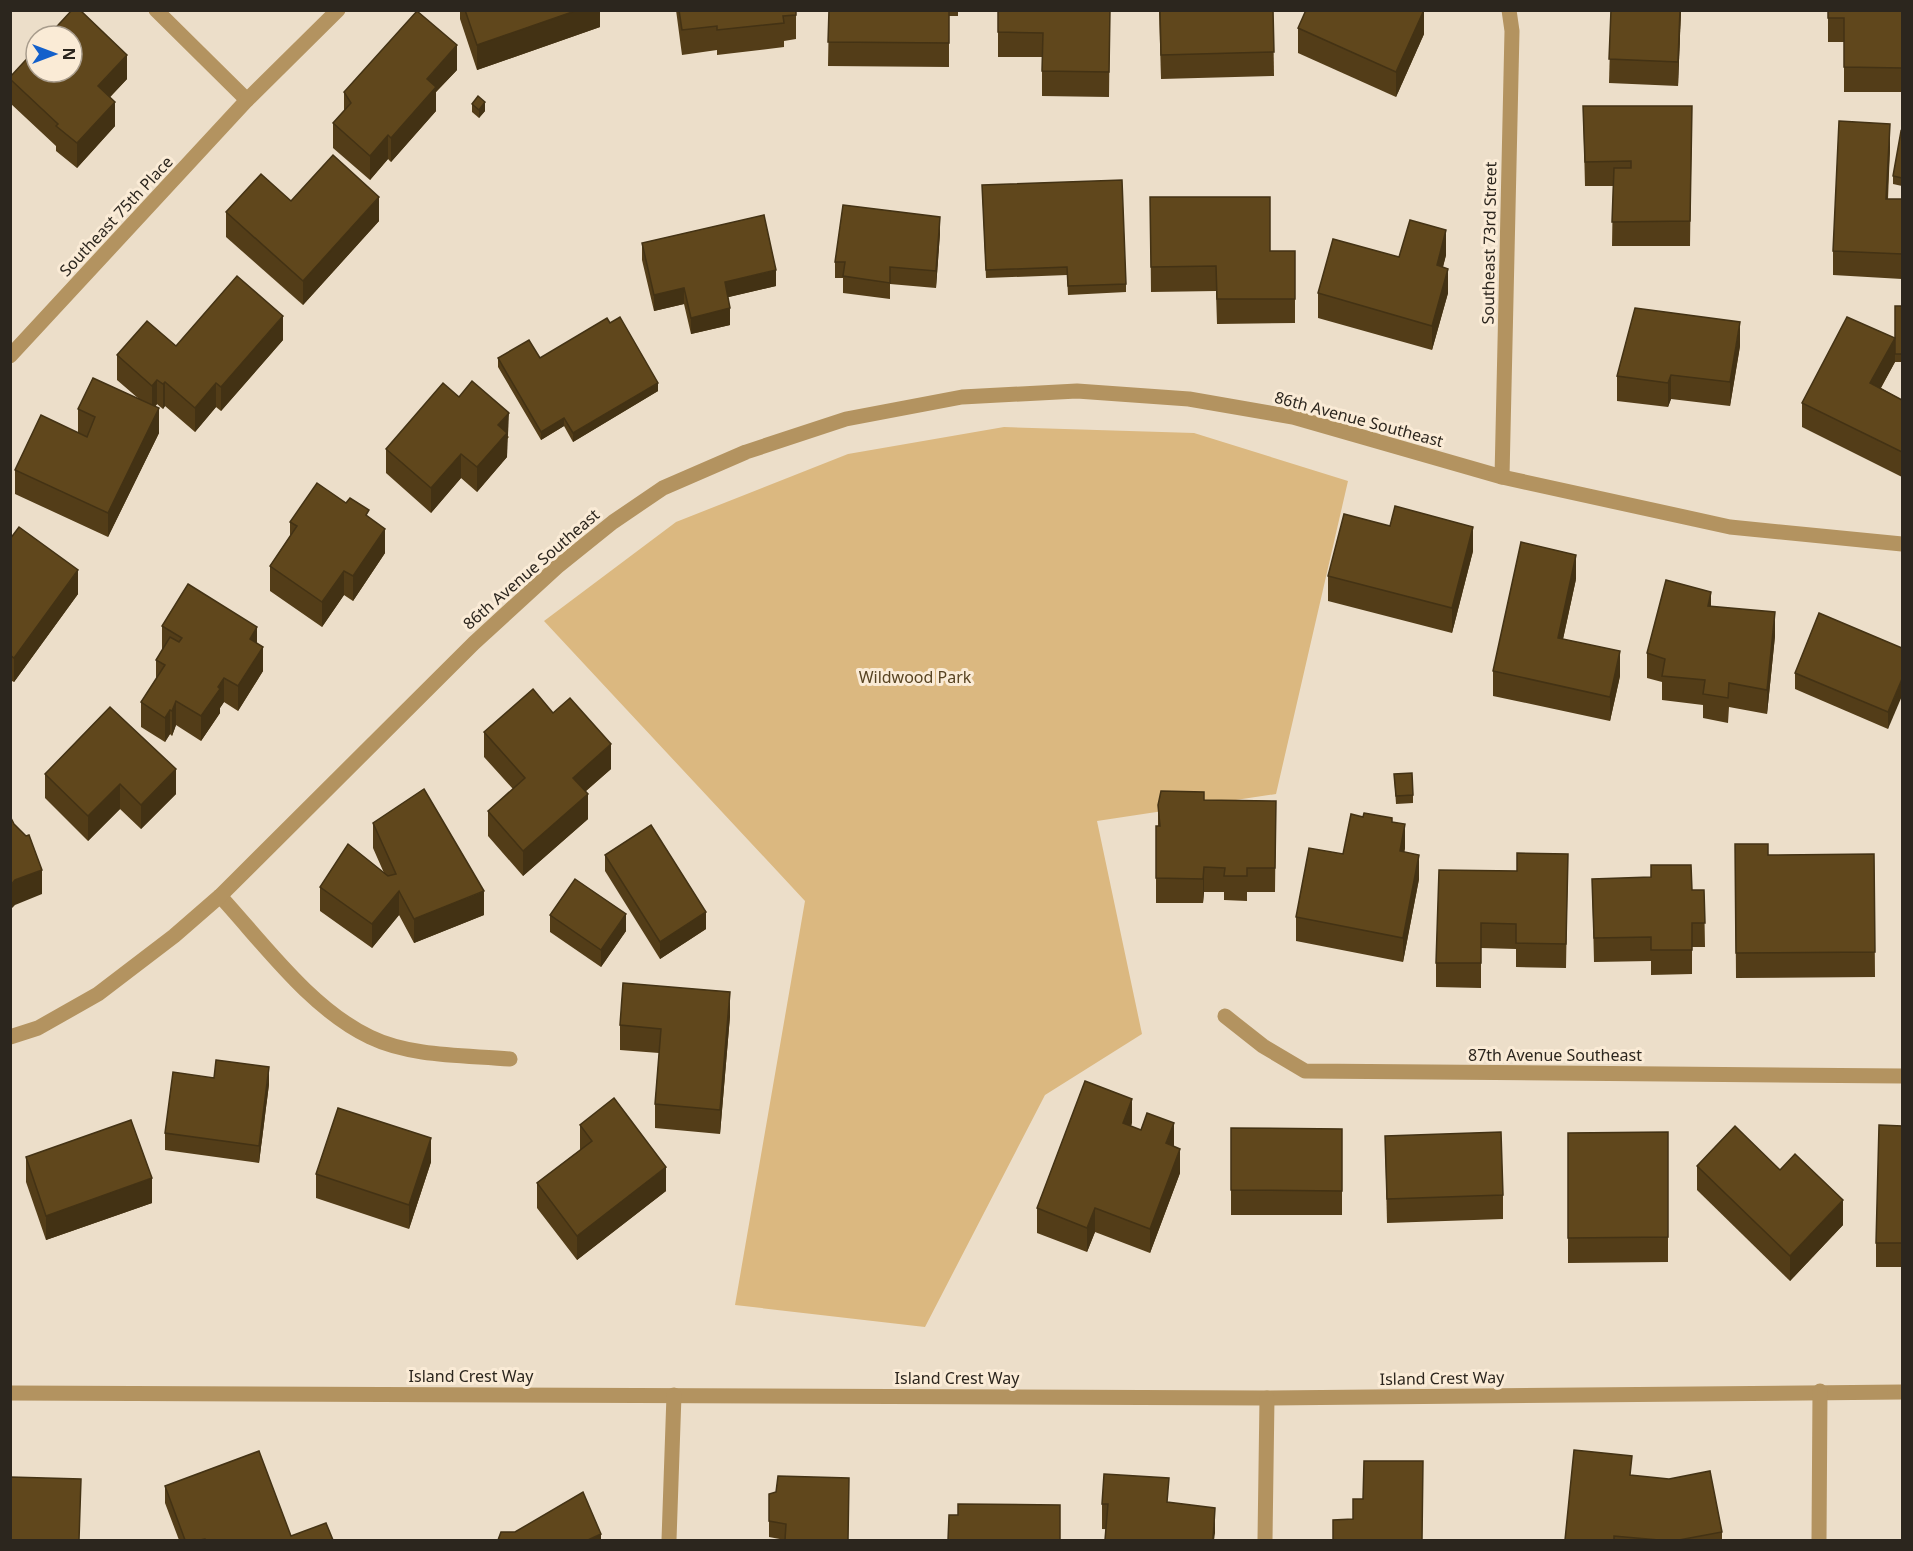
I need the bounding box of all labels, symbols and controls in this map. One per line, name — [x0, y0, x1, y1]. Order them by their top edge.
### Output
north arrow — [24, 24, 84, 84]
text: N — [58, 47, 80, 61]
street label: Southeast 75th Place — [54, 151, 178, 281]
street label: Southeast 73rd Street — [1477, 161, 1501, 325]
street label: 86th Avenue Southeast — [1272, 386, 1446, 452]
street label: 86th Avenue Southeast — [458, 504, 604, 634]
park label: Wildwood Park — [859, 666, 972, 688]
street label: 87th Avenue Southeast — [1468, 1044, 1642, 1066]
street label: Island Crest Way — [409, 1365, 534, 1387]
street label: Island Crest Way — [1379, 1366, 1505, 1390]
street label: Island Crest Way — [895, 1367, 1020, 1389]

